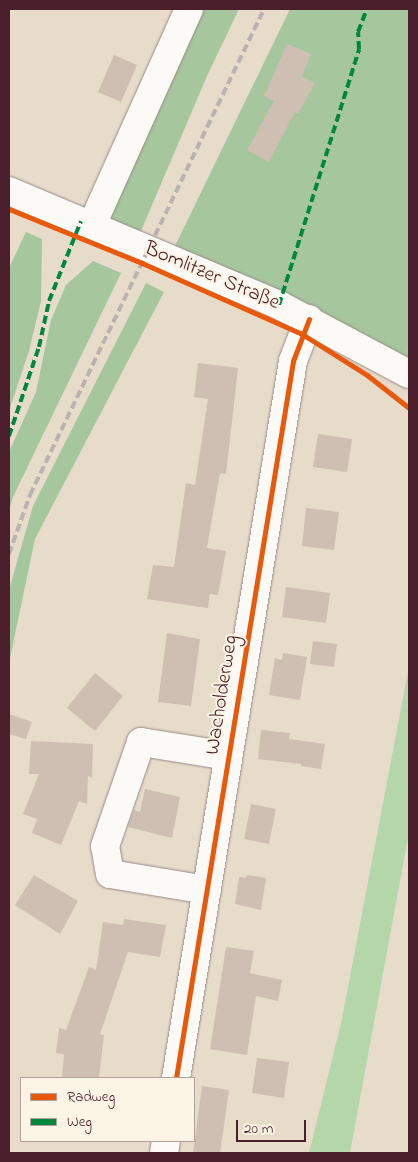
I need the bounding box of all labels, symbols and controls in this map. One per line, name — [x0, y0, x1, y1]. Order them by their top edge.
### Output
street label: Bomlitzer Straße — [141, 236, 283, 316]
street label: Wacholderweg — [200, 633, 244, 757]
legend — [20, 1077, 195, 1142]
text: Radweg — [67, 1086, 115, 1108]
scale bar — [238, 1110, 308, 1142]
text: Weg — [67, 1111, 92, 1133]
text: 20 m — [244, 1118, 273, 1140]

